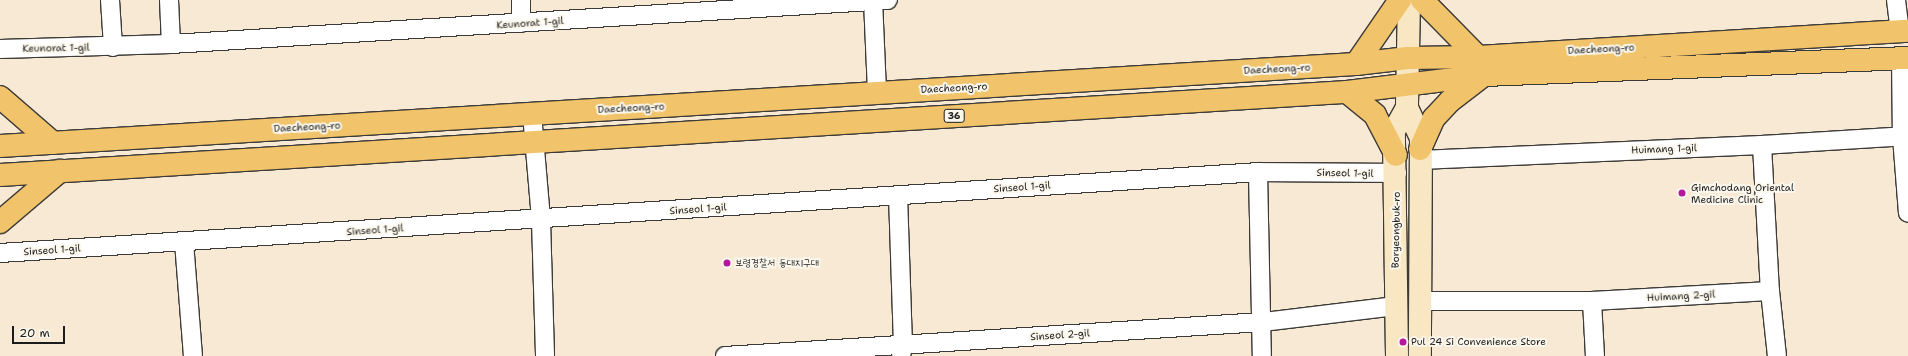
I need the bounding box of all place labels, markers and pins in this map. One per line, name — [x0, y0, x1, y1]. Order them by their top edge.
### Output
place label: Gimchodang Oriental Medicine Clinic — [1691, 181, 1794, 204]
marker: Gimchodang Oriental Medicine Clinic — [1676, 187, 1688, 199]
place label: 보령경찰서 동대지구대 — [735, 257, 819, 269]
marker: 보령경찰서 동대지구대 — [722, 258, 732, 268]
place label: Pul 24 Si Convenience Store — [1411, 336, 1546, 348]
marker: Pul 24 Si Convenience Store — [1398, 337, 1408, 347]

